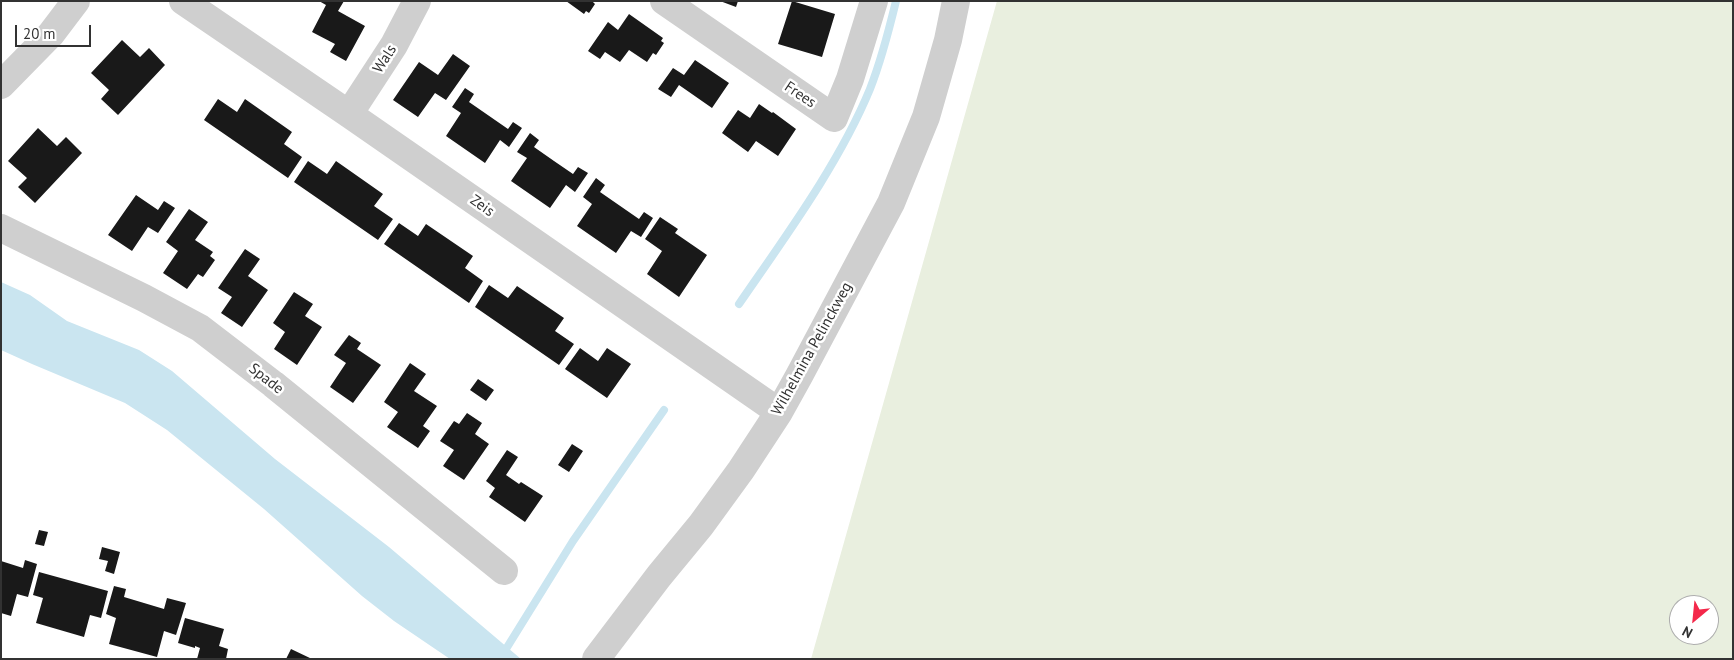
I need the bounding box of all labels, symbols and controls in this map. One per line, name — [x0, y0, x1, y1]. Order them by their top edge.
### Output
scale bar — [18, 15, 94, 47]
text: 20 m — [23, 24, 56, 43]
street label: Wals — [369, 42, 401, 76]
street label: Frees — [781, 78, 819, 112]
street label: Zeis — [466, 191, 498, 221]
street label: Wilhelmina Pelinckweg — [768, 279, 856, 419]
street label: Spade — [245, 360, 287, 398]
north arrow — [1669, 595, 1719, 645]
text: N — [1679, 622, 1696, 642]

